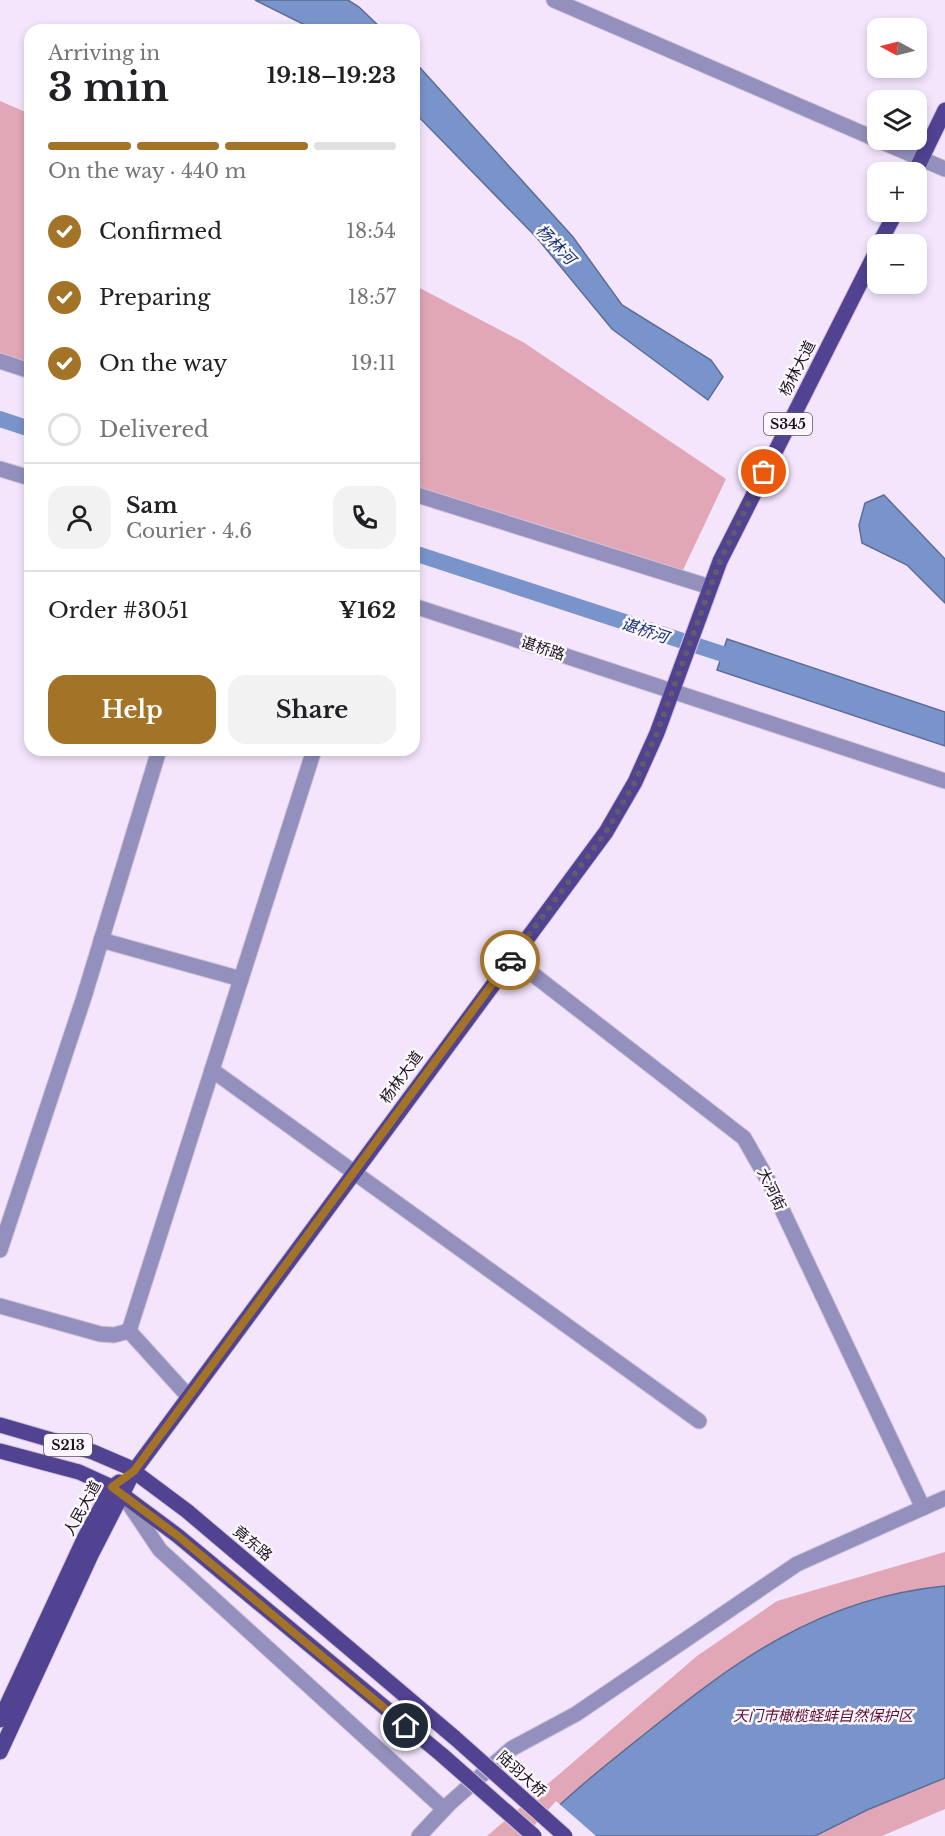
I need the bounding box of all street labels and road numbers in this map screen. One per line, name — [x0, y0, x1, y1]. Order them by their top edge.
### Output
street label: 杨林大道 — [775, 337, 819, 399]
road number: S345 — [764, 413, 812, 435]
street label: 谌桥路 — [519, 632, 567, 664]
street label: 杨林大道 — [376, 1047, 426, 1107]
street label: 大河街 — [754, 1165, 790, 1213]
road number: S213 — [44, 1434, 92, 1456]
street label: 人民大道 — [59, 1477, 105, 1539]
street label: 竟东路 — [230, 1521, 276, 1565]
street label: 陆羽大桥 — [493, 1747, 551, 1801]

